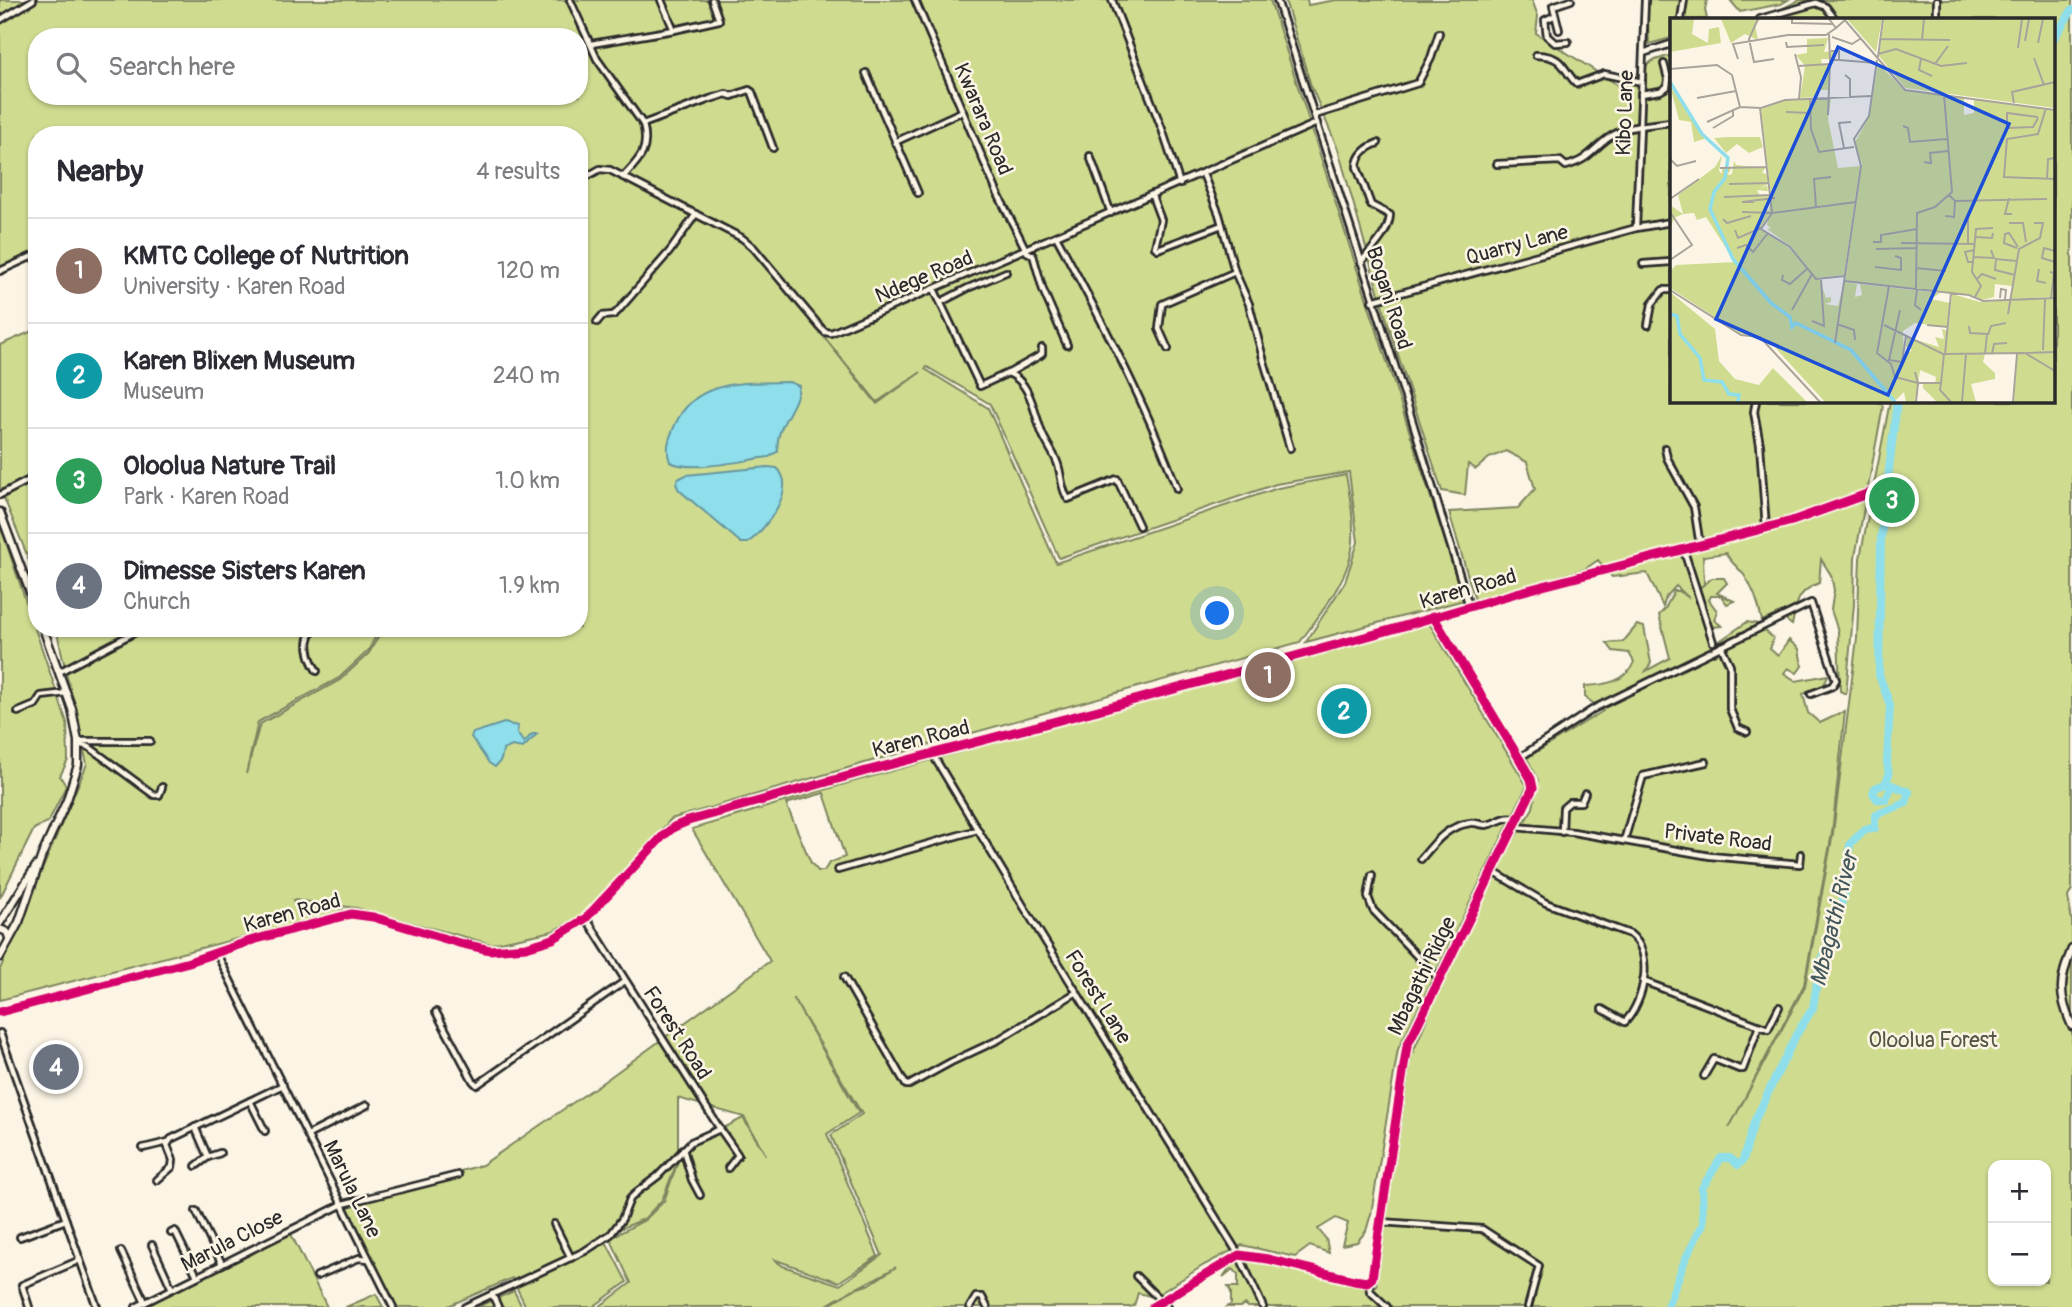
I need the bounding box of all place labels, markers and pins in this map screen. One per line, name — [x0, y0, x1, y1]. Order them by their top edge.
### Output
pin: 3 — [1869, 474, 1915, 526]
pin: 1 — [1245, 649, 1291, 701]
pin: 2 — [1321, 685, 1367, 737]
pin: 4 — [33, 1041, 79, 1093]

